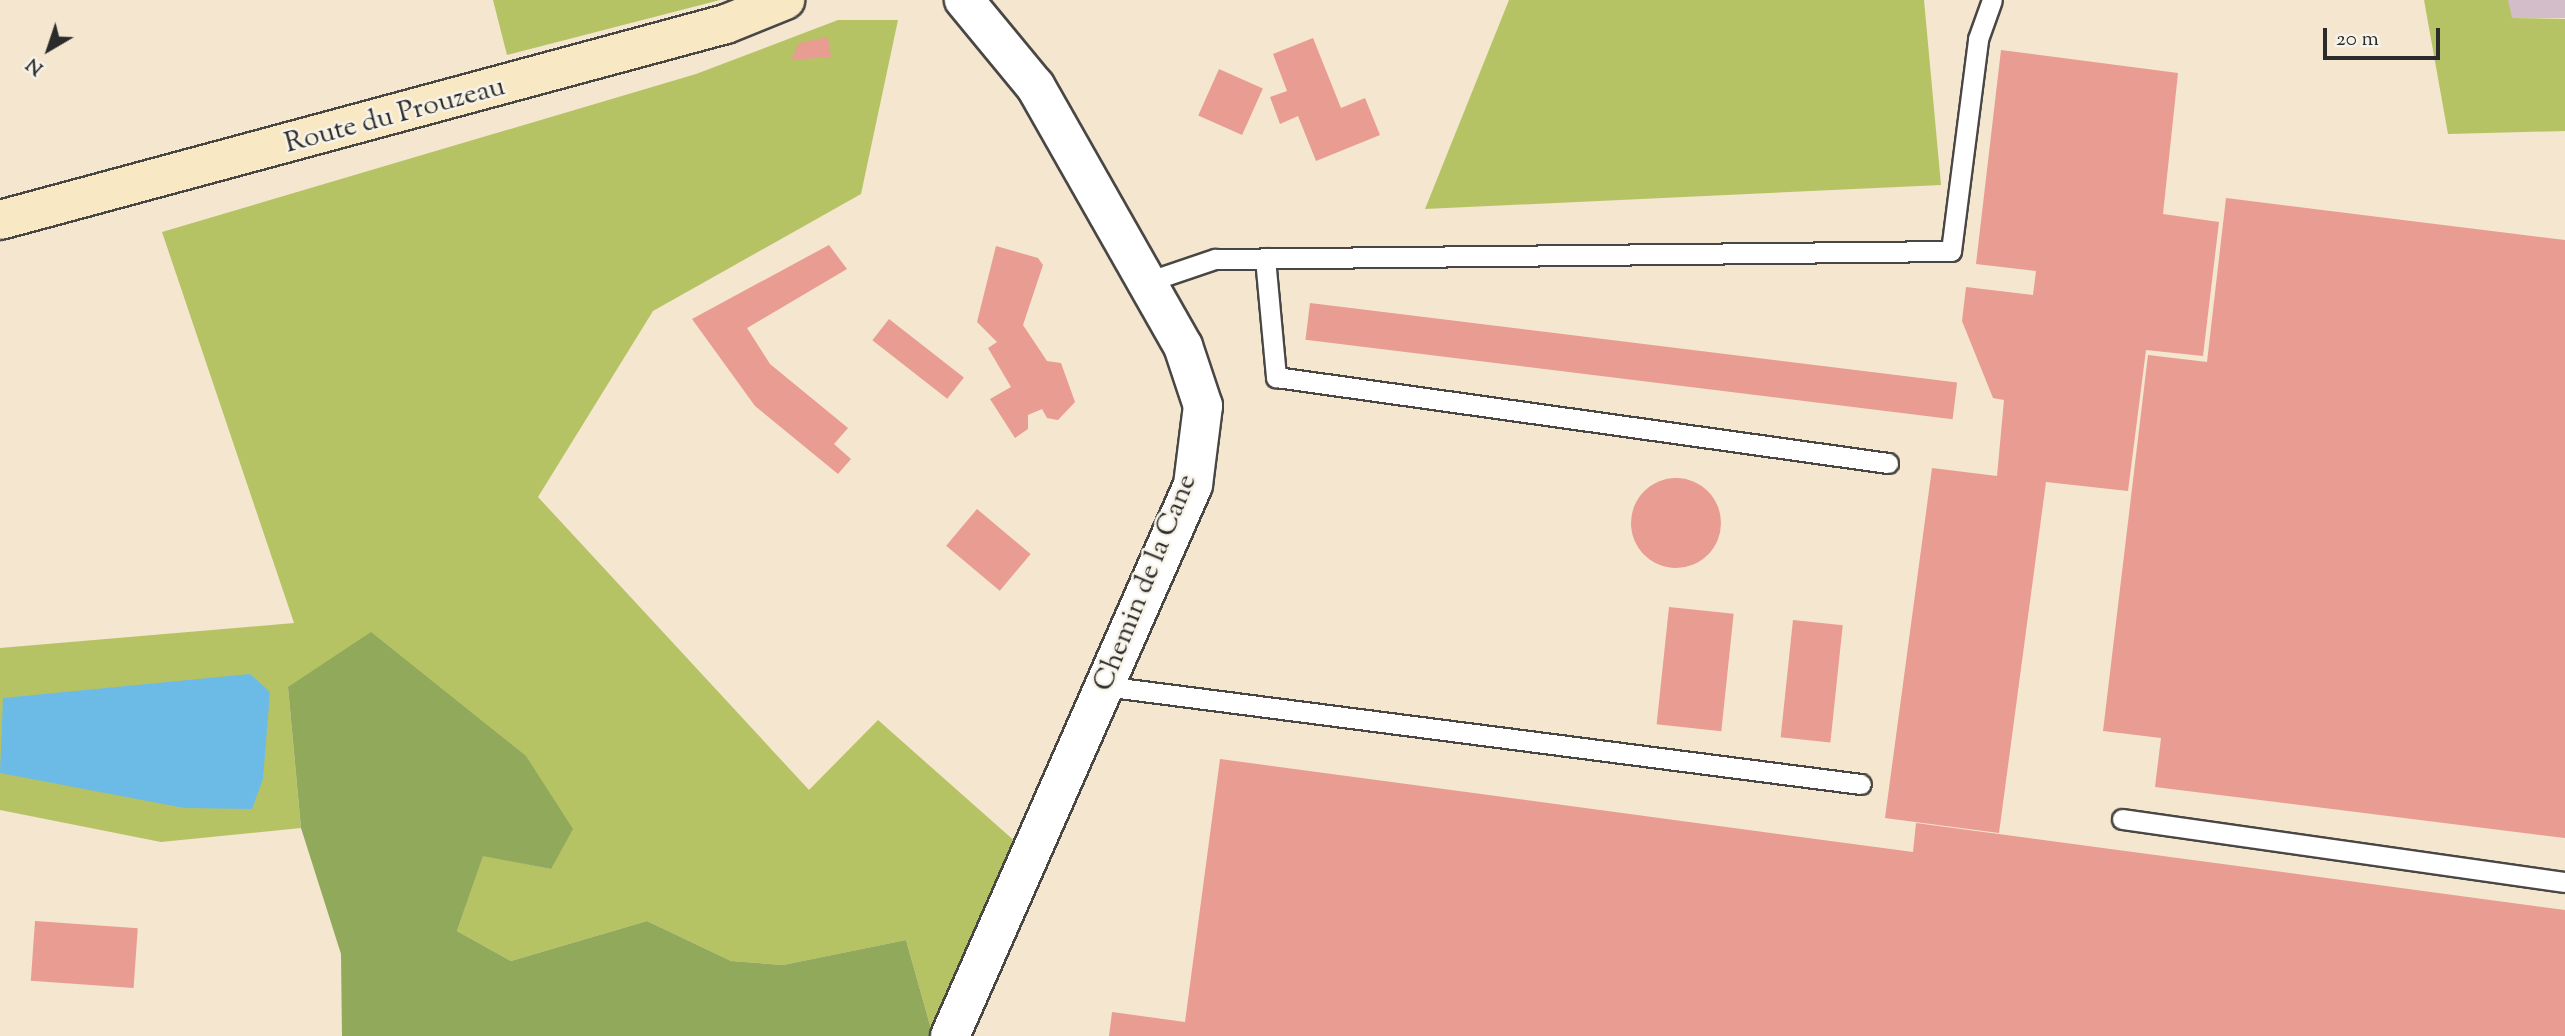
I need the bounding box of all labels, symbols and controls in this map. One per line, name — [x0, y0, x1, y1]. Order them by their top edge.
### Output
north arrow — [14, 14, 84, 84]
scale bar — [2327, 14, 2444, 58]
text: 20 m — [2336, 25, 2379, 55]
text: N — [21, 50, 50, 81]
street label: Route du Prouzeau — [281, 70, 509, 162]
street label: Chemin de la Cane — [1087, 470, 1205, 696]

